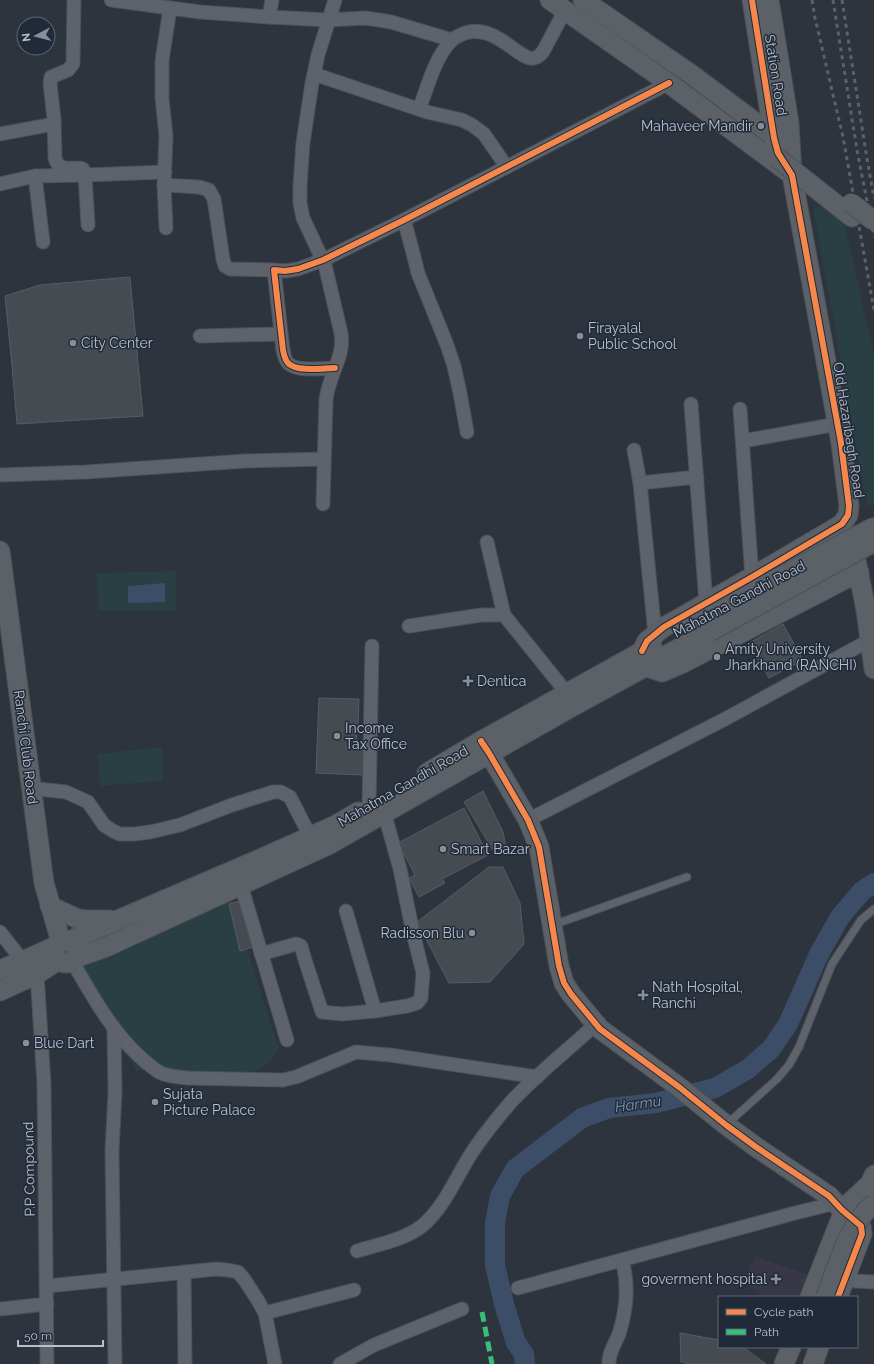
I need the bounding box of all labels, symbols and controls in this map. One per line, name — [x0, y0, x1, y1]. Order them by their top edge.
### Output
north arrow — [16, 16, 56, 56]
text: N — [20, 32, 34, 42]
street label: Station Road — [762, 33, 790, 117]
place label: Mahaveer Mandir — [641, 118, 753, 134]
marker: Mahaveer Mandir — [756, 121, 766, 131]
place label: Firayalal Public School — [588, 320, 677, 352]
marker: Firayalal Public School — [575, 331, 585, 341]
place label: City Center — [81, 335, 153, 351]
marker: City Center — [68, 338, 78, 348]
street label: Old Hazaribagh Road — [830, 361, 868, 499]
street label: Mahatma Gandhi Road — [670, 557, 808, 641]
place label: Amity University Jharkhand (RANCHI) — [725, 641, 857, 673]
marker: Amity University Jharkhand (RANCHI) — [712, 652, 722, 662]
place label: Dentica — [477, 673, 526, 689]
marker: Dentica — [462, 675, 474, 687]
street label: Ranchi Club Road — [11, 689, 41, 805]
place label: Income Tax Office — [345, 720, 407, 752]
marker: Income Tax Office — [332, 731, 342, 741]
street label: Mahatma Gandhi Road — [335, 742, 471, 830]
place label: Smart Bazar — [451, 841, 530, 857]
marker: Smart Bazar — [438, 844, 448, 854]
place label: Radisson Blu — [381, 925, 464, 941]
marker: Radisson Blu — [467, 928, 477, 938]
place label: Nath Hospital, Ranchi — [652, 979, 743, 1011]
marker: Nath Hospital, Ranchi — [637, 989, 649, 1001]
place label: Blue Dart — [34, 1035, 95, 1051]
marker: Blue Dart — [21, 1038, 31, 1048]
place label: Sujata Picture Palace — [163, 1086, 255, 1118]
water label: Harmu — [614, 1092, 663, 1116]
marker: Sujata Picture Palace — [150, 1097, 160, 1107]
street label: P.P Compound — [20, 1121, 38, 1217]
place label: goverment hospital — [641, 1271, 767, 1287]
marker: goverment hospital — [770, 1273, 782, 1285]
legend — [718, 1296, 858, 1348]
text: Cycle path — [754, 1305, 813, 1319]
scale bar — [18, 1322, 103, 1348]
text: Path — [754, 1325, 779, 1339]
text: 50 m — [24, 1329, 52, 1343]

